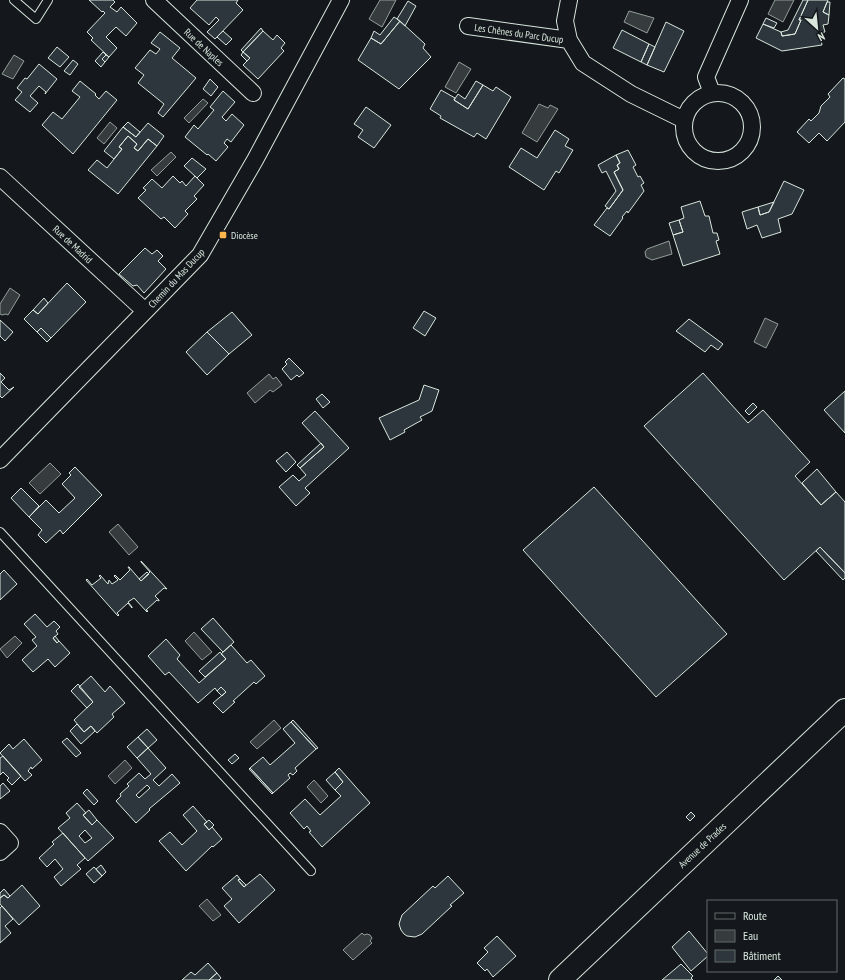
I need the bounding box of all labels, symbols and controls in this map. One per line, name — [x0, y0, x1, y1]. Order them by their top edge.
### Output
north arrow — [797, 8, 837, 48]
street label: Les Chênes du Parc Ducup — [474, 21, 564, 46]
street label: Rue de Naples — [181, 26, 227, 69]
text: N — [816, 29, 827, 45]
street label: Rue de Madrid — [50, 223, 95, 266]
place label: Diocèse — [231, 229, 258, 242]
marker: Diocèse — [218, 230, 228, 240]
street label: Chemin du Mas Ducup — [145, 246, 207, 311]
street label: Avenue de Prades — [676, 819, 729, 871]
legend — [707, 900, 837, 972]
text: Route — [743, 908, 767, 923]
text: Eau — [743, 928, 758, 943]
text: Bâtiment — [743, 948, 781, 963]

